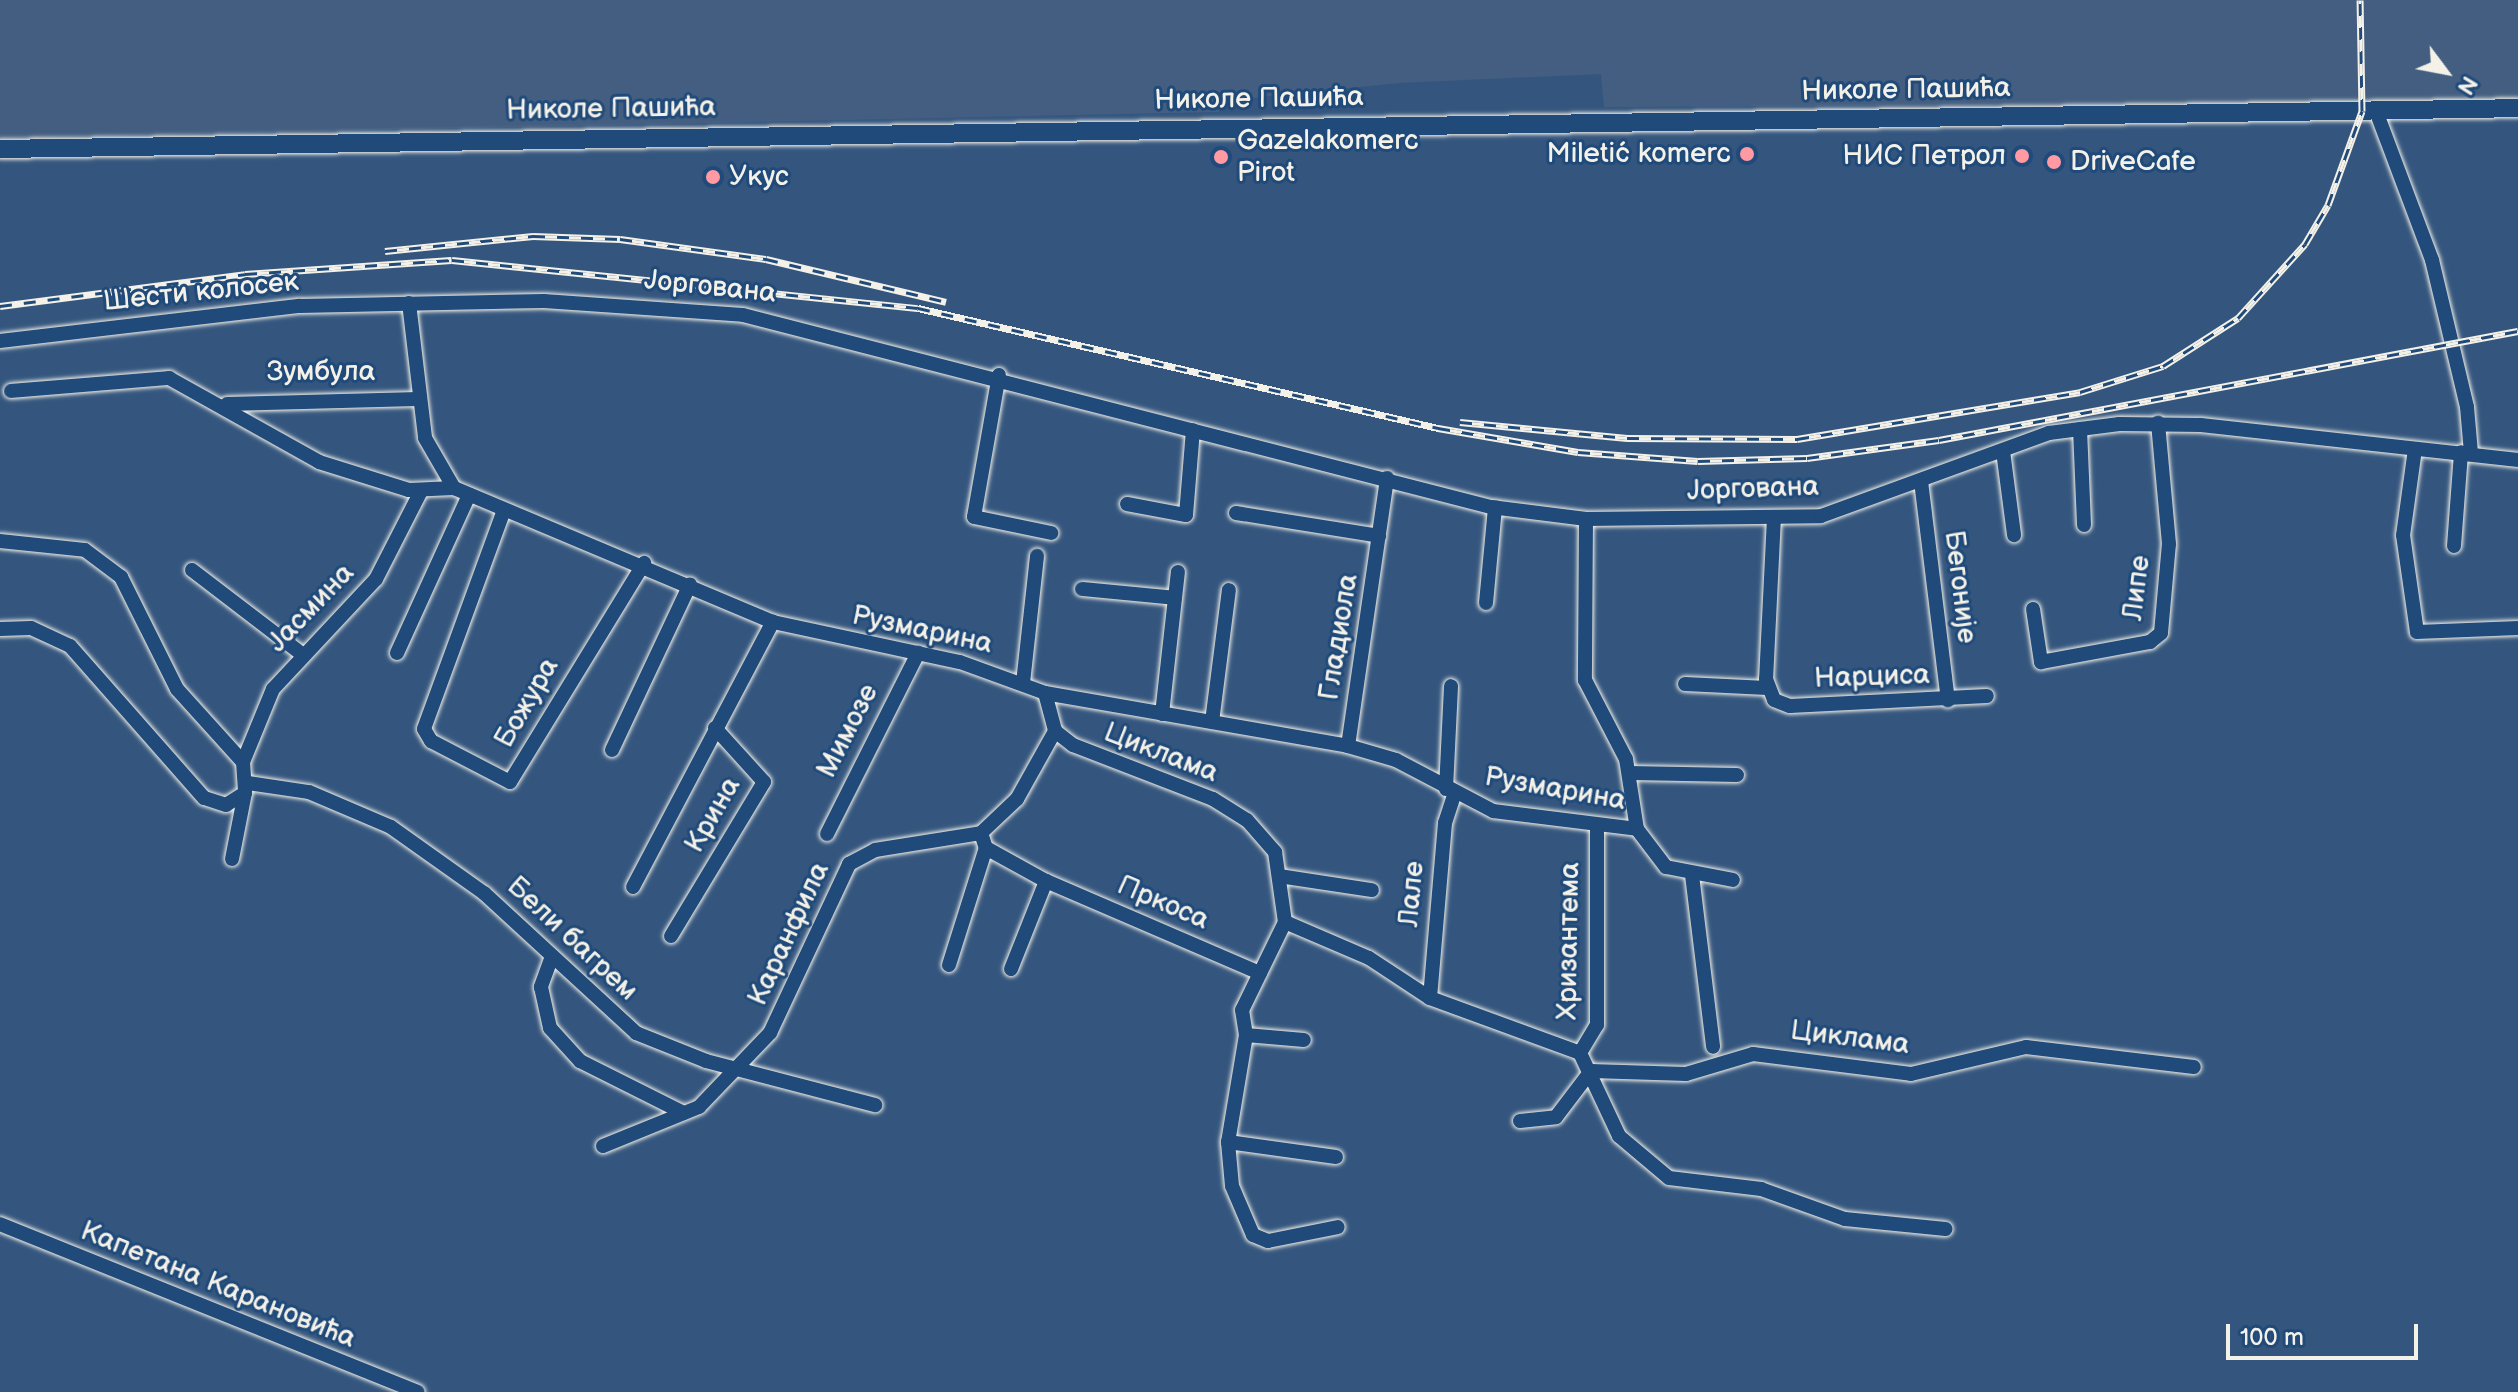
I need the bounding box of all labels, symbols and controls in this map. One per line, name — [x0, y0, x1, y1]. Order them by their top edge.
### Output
north arrow — [2406, 32, 2486, 112]
street label: Николе Пашића — [1801, 71, 2011, 109]
text: N — [2451, 71, 2483, 99]
street label: Николе Пашића — [1154, 80, 1364, 118]
street label: Николе Пашића — [506, 90, 716, 128]
place label: Gazelakomerc Pirot — [1237, 124, 1419, 190]
place label: Miletić komerc — [1547, 137, 1731, 171]
place label: НИС Петрол — [1842, 139, 2006, 173]
marker: Miletić komerc — [1738, 145, 1756, 163]
place label: DriveCafe — [2070, 145, 2196, 179]
marker: НИС Петрол — [2013, 147, 2031, 165]
marker: Gazelakomerc Pirot — [1212, 148, 1230, 166]
marker: DriveCafe — [2045, 153, 2063, 171]
place label: Укус — [729, 160, 789, 194]
marker: Укус — [704, 168, 722, 186]
street label: Јоргована — [643, 263, 777, 311]
street label: Шести колосек — [102, 265, 300, 319]
street label: Зумбула — [267, 355, 375, 389]
street label: Јоргована — [1686, 470, 1820, 508]
street label: Бегоније — [1936, 529, 1984, 645]
street label: Липе — [2116, 554, 2158, 622]
street label: Јасмина — [261, 557, 361, 659]
street label: Гладиола — [1312, 571, 1366, 703]
street label: Рузмарина — [849, 599, 995, 661]
street label: Божура — [488, 652, 566, 754]
street label: Нарциса — [1814, 658, 1930, 696]
street label: Мимозе — [810, 678, 886, 784]
street label: Циклама — [1099, 716, 1223, 790]
street label: Рузмарина — [1482, 760, 1628, 818]
street label: Крина — [678, 771, 748, 859]
street label: Каранфила — [741, 857, 837, 1011]
street label: Лале — [1392, 860, 1432, 928]
street label: Хризантема — [1551, 862, 1587, 1020]
street label: Пркоса — [1112, 869, 1214, 937]
street label: Бели багрем — [500, 870, 644, 1008]
street label: Циклама — [1789, 1014, 1911, 1062]
street label: Капетана Карановића — [76, 1214, 360, 1356]
scale bar — [2230, 1308, 2422, 1358]
text: 100 m — [2240, 1323, 2304, 1352]

